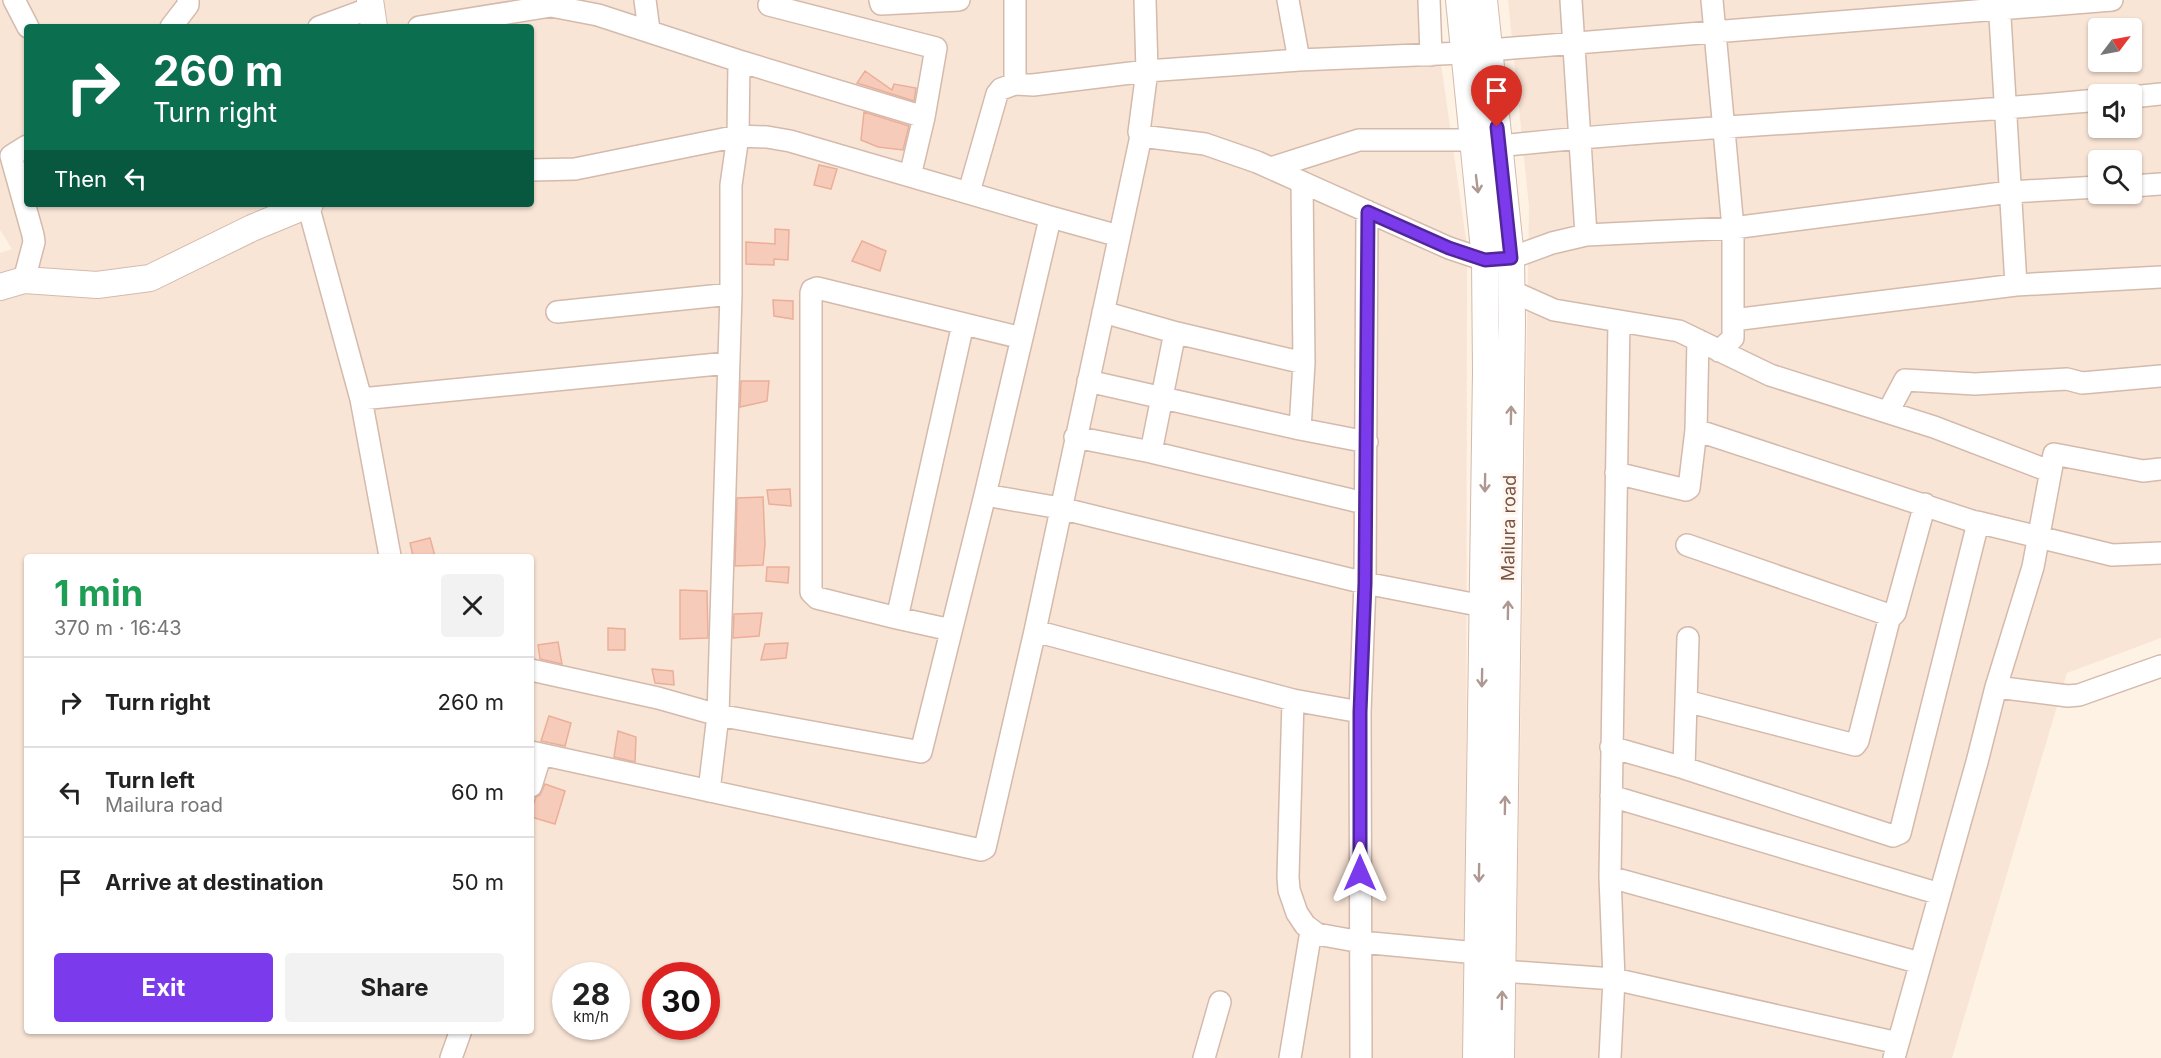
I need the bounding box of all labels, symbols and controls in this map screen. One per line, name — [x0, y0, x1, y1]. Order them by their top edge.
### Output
north arrow — [2088, 18, 2142, 72]
map controls — [2088, 18, 2142, 204]
text: 260 m — [153, 45, 283, 96]
icon: right — [54, 48, 132, 126]
pin — [1471, 65, 1522, 127]
icon: arrive — [1480, 74, 1513, 107]
button: sound — [2088, 84, 2142, 138]
text: Turn right — [153, 96, 277, 129]
button: search — [2088, 150, 2142, 204]
icon: left — [119, 162, 152, 195]
text: Then — [54, 166, 107, 192]
one-way arrow — [1472, 173, 1483, 193]
one-way arrow — [1505, 405, 1517, 425]
one-way arrow — [1479, 473, 1491, 493]
street label: Mailura road — [1497, 475, 1520, 581]
text: 1 min — [54, 571, 143, 615]
button: close — [441, 574, 504, 637]
one-way arrow — [1502, 600, 1514, 620]
text: 370 m · 16:43 — [54, 616, 182, 640]
one-way arrow — [1476, 668, 1488, 688]
icon: right — [54, 686, 87, 719]
text: Turn right — [105, 689, 211, 715]
text: 260 m — [438, 689, 504, 715]
text: Turn left — [105, 767, 195, 793]
icon: left — [54, 776, 87, 809]
text: 60 m — [451, 779, 504, 805]
text: Mailura road — [105, 793, 223, 817]
one-way arrow — [1499, 795, 1510, 815]
position arrow — [1328, 841, 1392, 905]
one-way arrow — [1473, 863, 1484, 883]
icon: arrive — [54, 866, 87, 899]
text: Arrive at destination — [105, 869, 324, 895]
text: 50 m — [451, 869, 504, 895]
button: Exit — [54, 953, 273, 1022]
button: Share — [285, 953, 504, 1022]
speed limit sign: 30 — [642, 962, 720, 1040]
text: 28 — [572, 976, 610, 1012]
one-way arrow — [1496, 990, 1507, 1010]
text: km/h — [573, 1007, 609, 1026]

